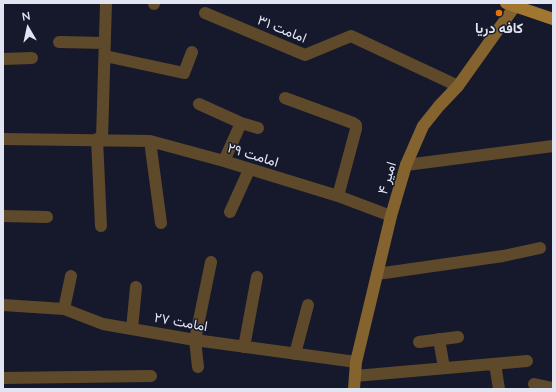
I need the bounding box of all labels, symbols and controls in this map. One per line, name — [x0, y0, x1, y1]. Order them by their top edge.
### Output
north arrow — [8, 8, 48, 48]
marker: کافه دریا — [494, 8, 504, 18]
text: N — [21, 9, 31, 23]
street label: امامت ۳۱ — [255, 12, 309, 46]
place label: کافه دریا — [475, 20, 523, 36]
street label: امامت ۲۹ — [225, 139, 281, 171]
street label: امیر ۴ — [374, 160, 400, 196]
street label: امامت ۲۷ — [153, 309, 209, 335]

